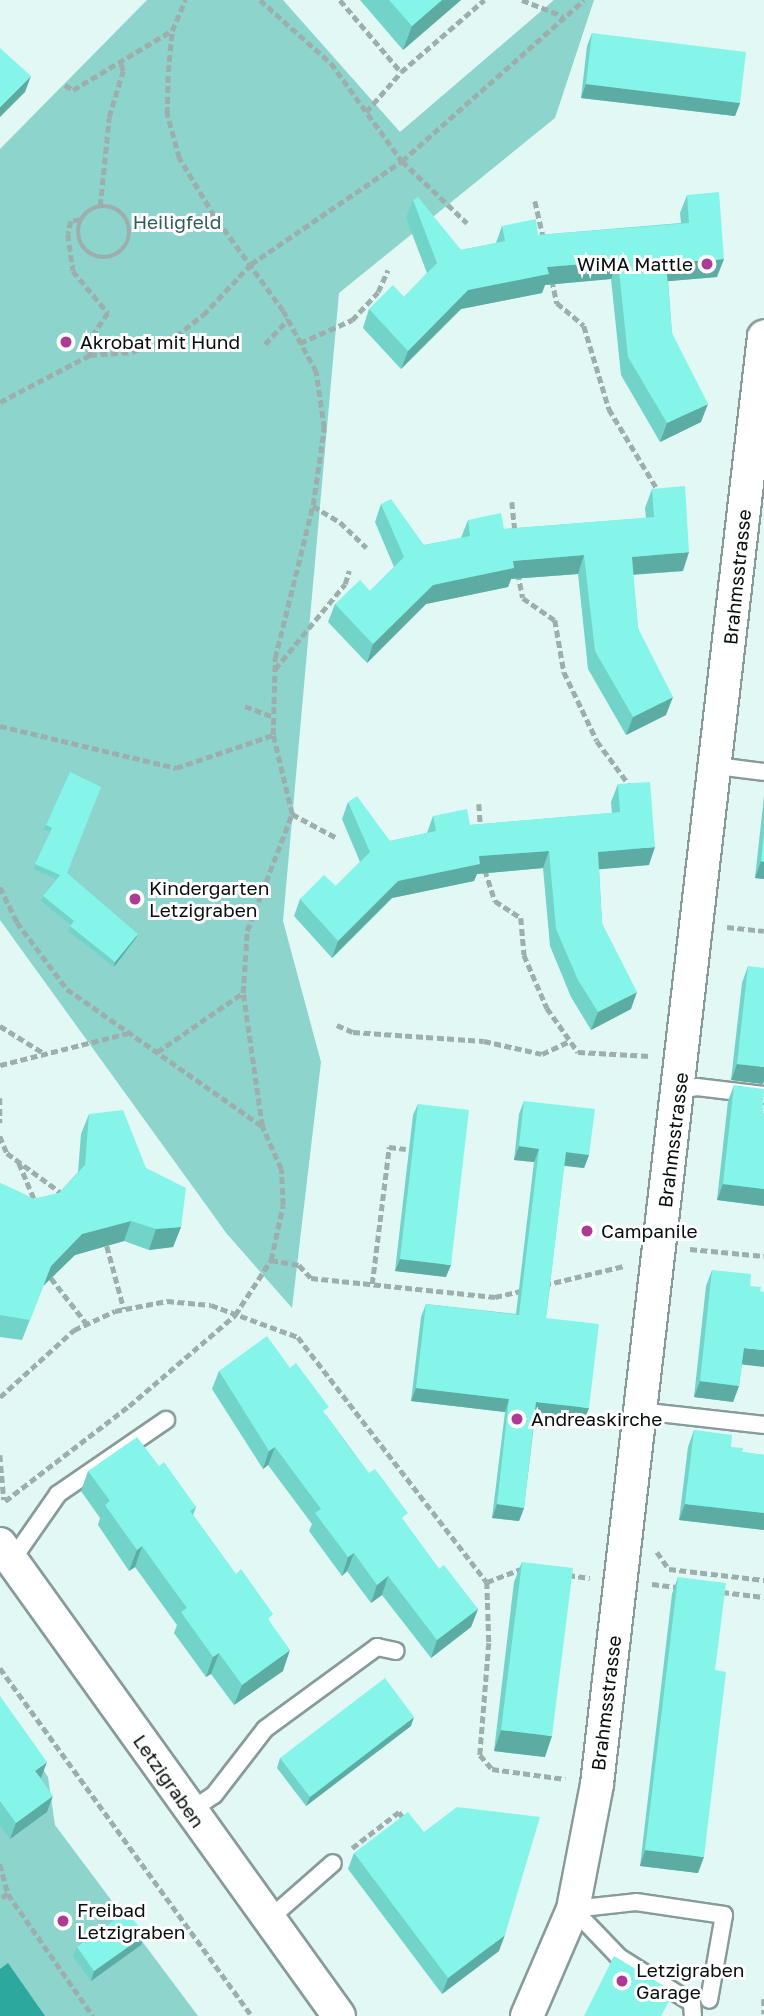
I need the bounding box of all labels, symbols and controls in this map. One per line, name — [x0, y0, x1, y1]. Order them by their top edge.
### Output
park label: Heiligfeld — [133, 211, 221, 233]
place label: WiMA Mattle — [577, 253, 693, 275]
marker: WiMA Mattle — [699, 256, 715, 272]
place label: Akrobat mit Hund — [80, 331, 240, 353]
marker: Akrobat mit Hund — [58, 334, 74, 350]
street label: Brahmsstrasse — [719, 508, 755, 646]
place label: Kindergarten Letzigraben — [149, 877, 269, 921]
marker: Kindergarten Letzigraben — [127, 891, 143, 907]
street label: Brahmsstrasse — [653, 1071, 693, 1209]
place label: Campanile — [601, 1220, 698, 1242]
marker: Campanile — [579, 1223, 595, 1239]
place label: Andreaskirche — [531, 1408, 662, 1430]
marker: Andreaskirche — [509, 1411, 525, 1427]
street label: Brahmsstrasse — [586, 1634, 626, 1772]
street label: Letzigraben — [129, 1730, 209, 1832]
place label: Freibad Letzigraben — [77, 1899, 185, 1943]
marker: Freibad Letzigraben — [55, 1913, 71, 1929]
place label: Letzigraben Garage — [636, 1959, 744, 2003]
marker: Letzigraben Garage — [614, 1973, 630, 1989]

